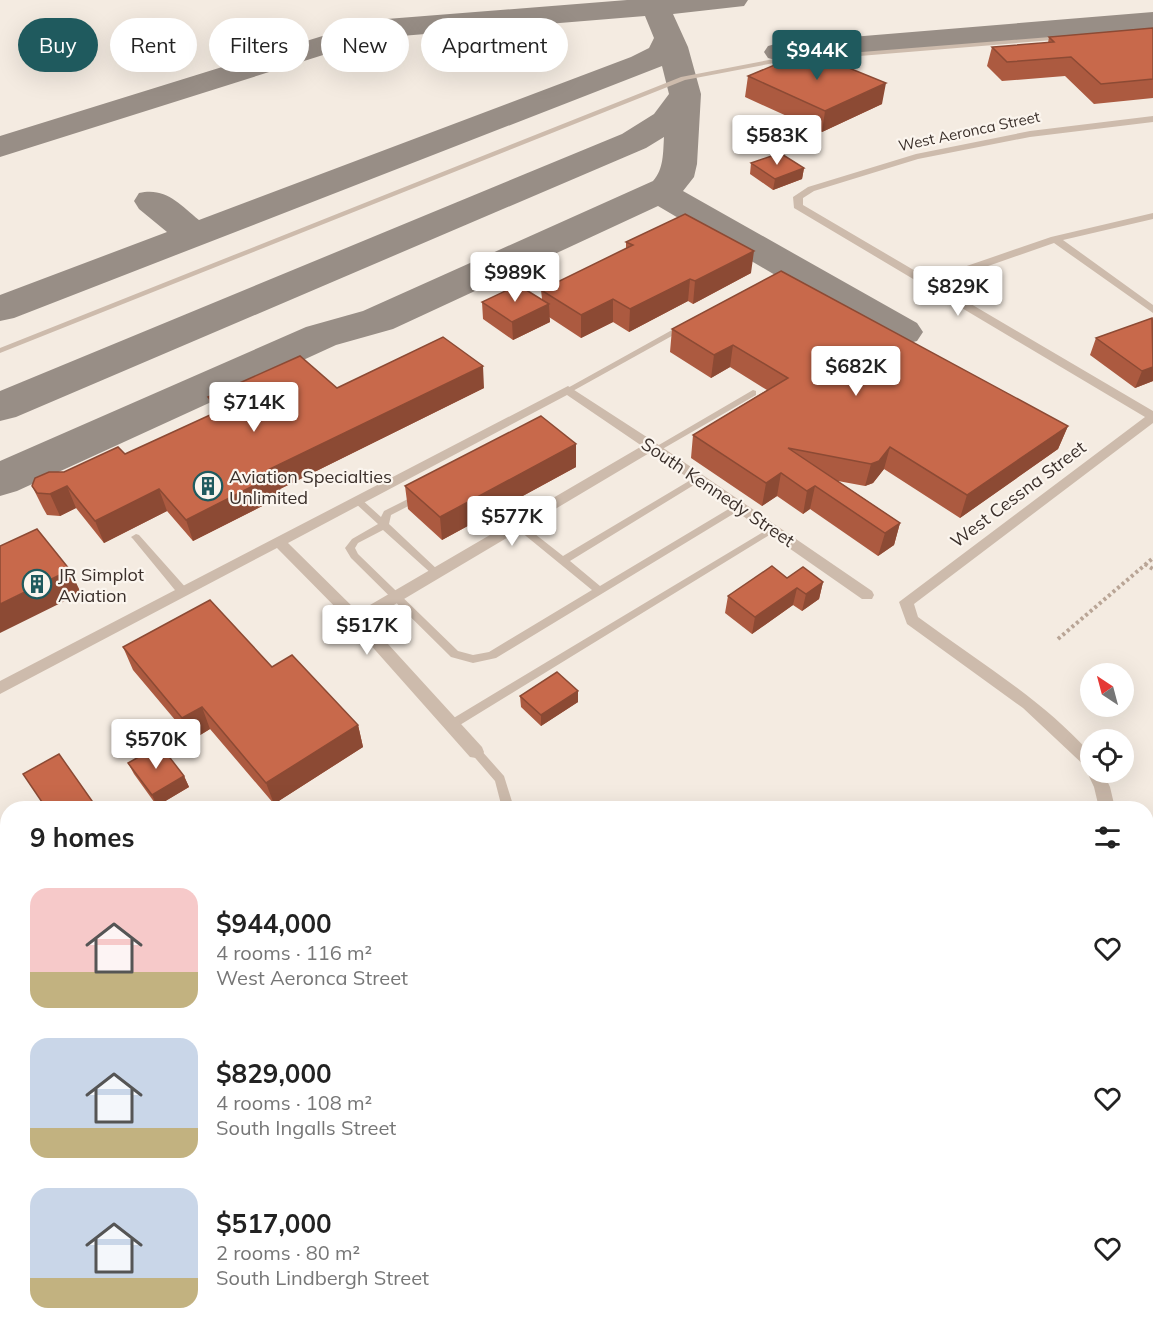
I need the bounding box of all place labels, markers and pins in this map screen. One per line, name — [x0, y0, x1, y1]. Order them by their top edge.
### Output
pin: $944K — [775, 30, 859, 81]
pin: $583K — [735, 115, 819, 166]
pin: $989K — [473, 252, 557, 303]
pin: $829K — [916, 266, 1000, 317]
pin: $682K — [814, 346, 898, 397]
pin: $714K — [212, 382, 296, 433]
place label: Aviation Specialties Unlimited — [229, 465, 392, 509]
building icon: Aviation Specialties Unlimited — [192, 470, 224, 502]
pin: $577K — [470, 496, 554, 547]
place label: JR Simplot Aviation — [58, 563, 144, 607]
building icon: JR Simplot Aviation — [21, 568, 53, 600]
pin: $517K — [325, 605, 409, 656]
pin: $570K — [114, 719, 198, 770]

